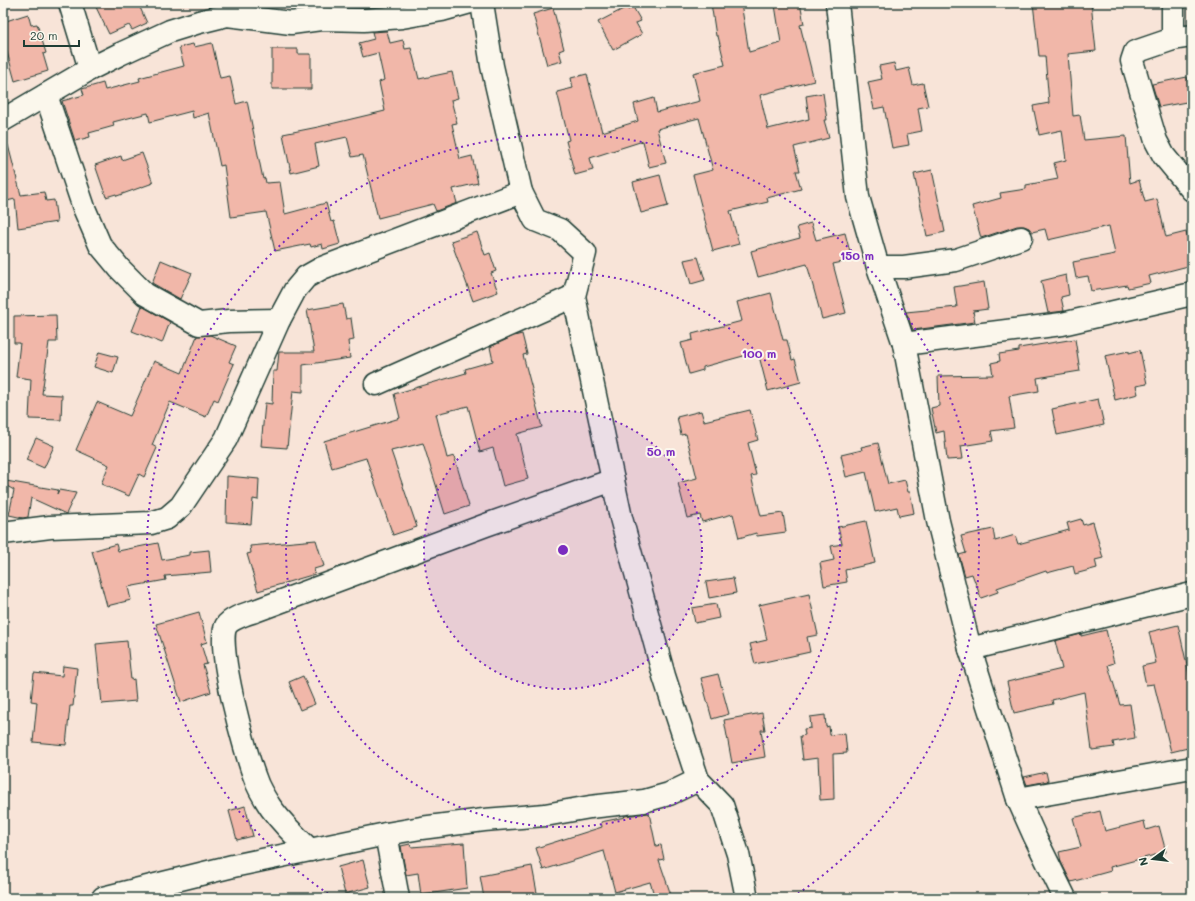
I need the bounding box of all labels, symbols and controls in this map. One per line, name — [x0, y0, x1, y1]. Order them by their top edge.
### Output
scale bar — [24, 22, 79, 48]
text: 20 m — [30, 27, 58, 43]
text: 150 m — [840, 247, 874, 263]
text: 100 m — [742, 345, 776, 361]
text: 50 m — [647, 443, 675, 459]
centre of rings — [556, 543, 570, 557]
north arrow — [1133, 839, 1173, 879]
text: N — [1135, 856, 1151, 868]

